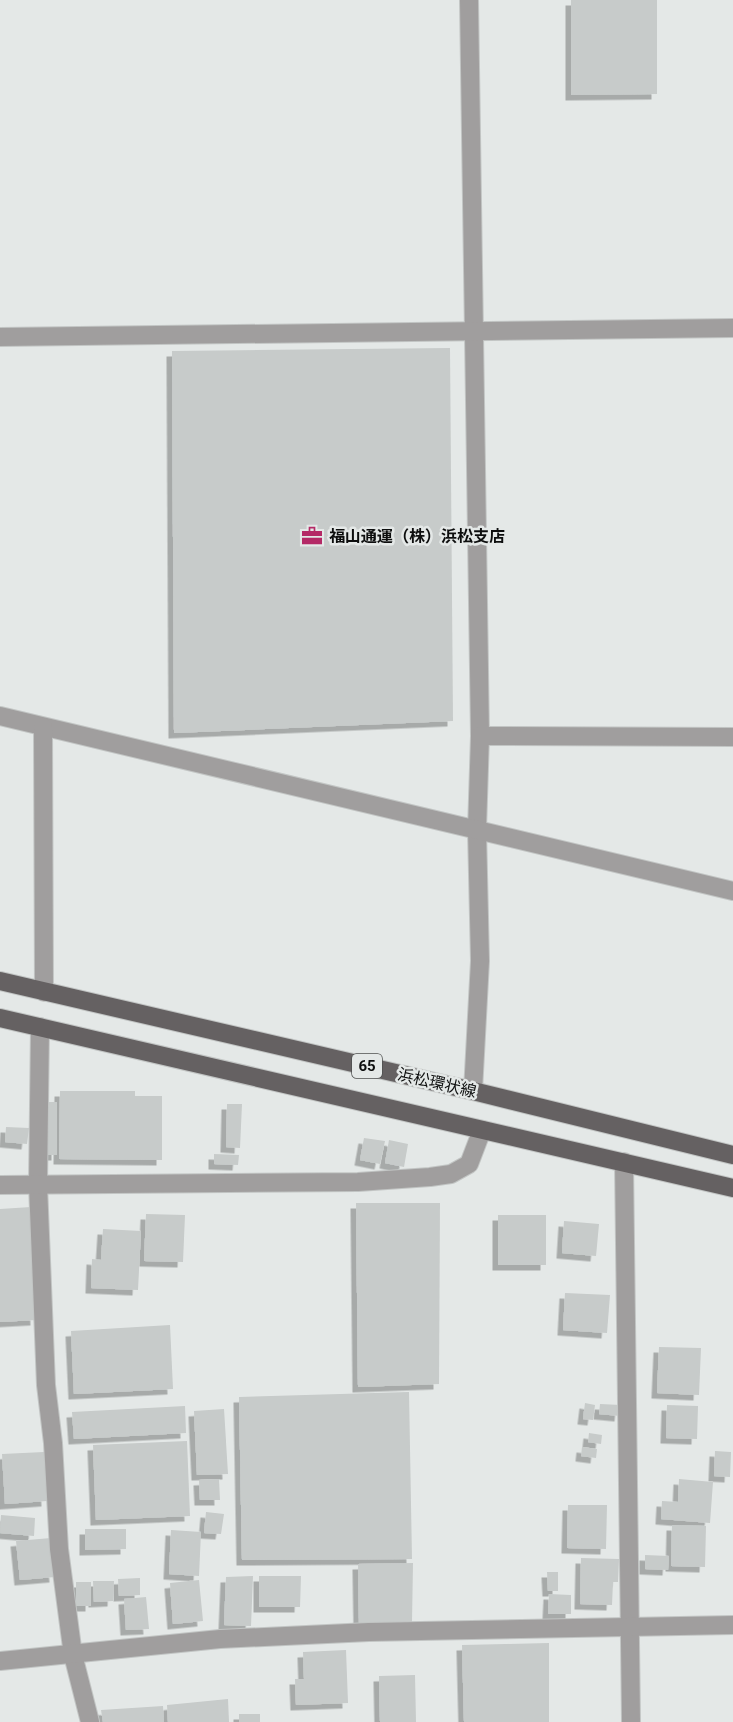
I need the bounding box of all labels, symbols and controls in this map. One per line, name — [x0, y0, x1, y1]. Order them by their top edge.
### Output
office icon: 福山通運（株）浜松支店 — [300, 524, 324, 548]
place label: 福山通運（株）浜松支店 — [329, 527, 505, 546]
road number: 65 — [352, 1054, 382, 1078]
street label: 浜松環状線 — [396, 1065, 478, 1101]

